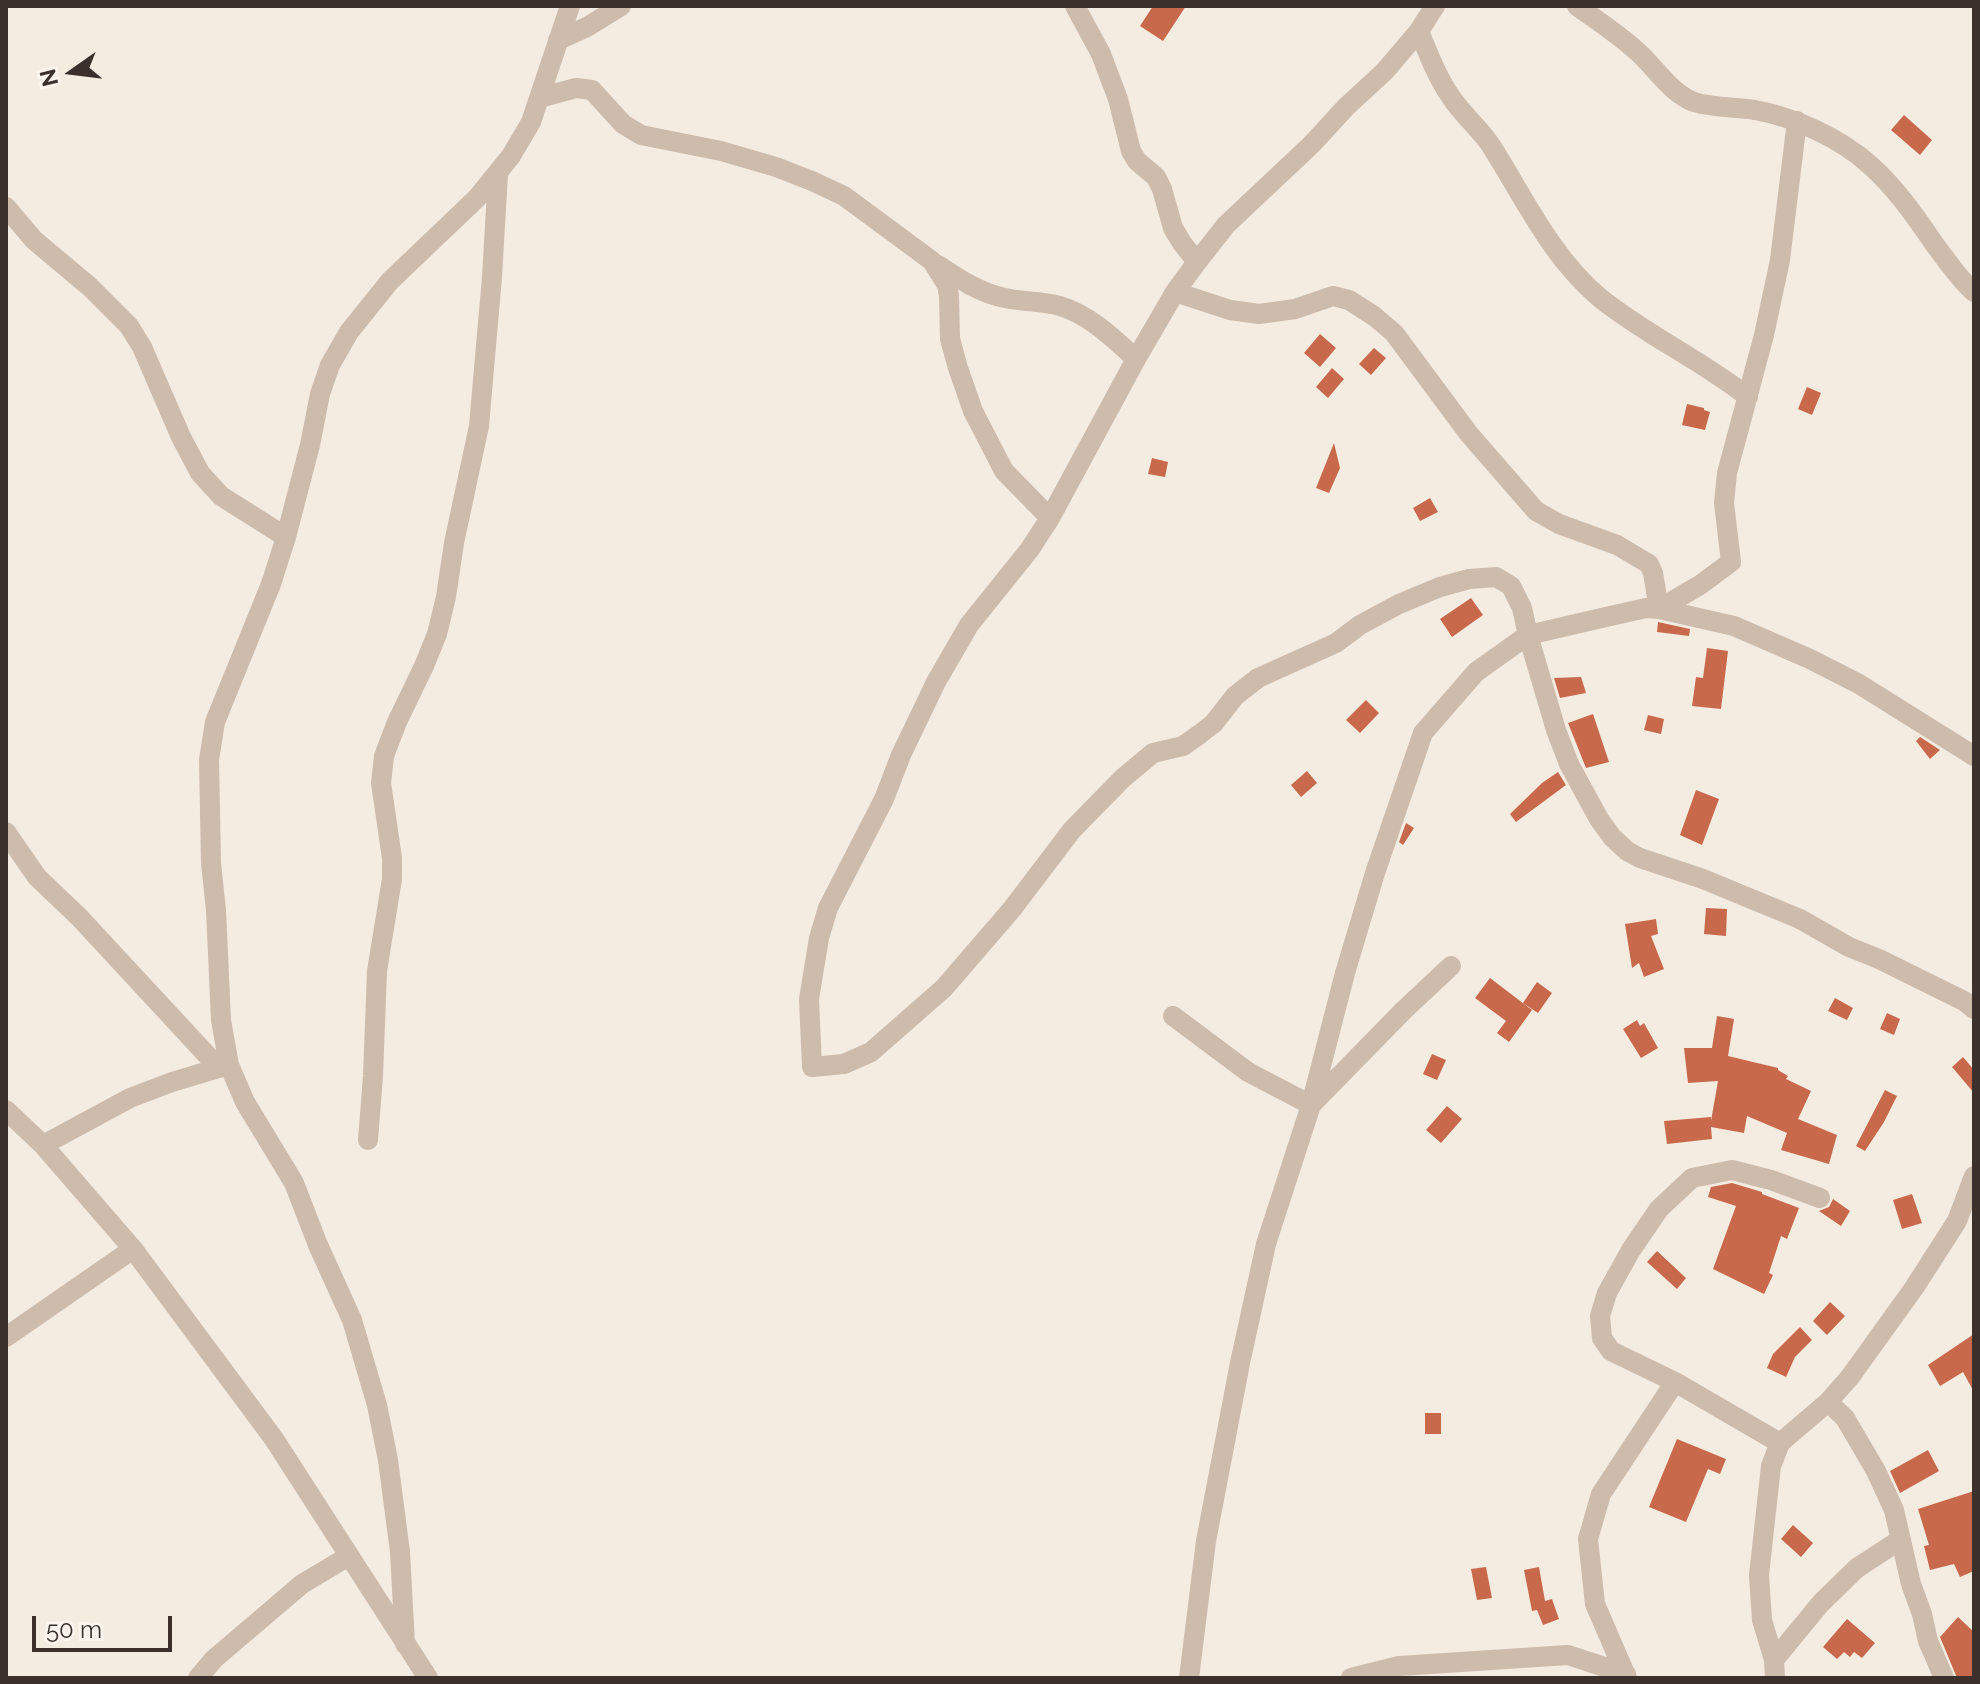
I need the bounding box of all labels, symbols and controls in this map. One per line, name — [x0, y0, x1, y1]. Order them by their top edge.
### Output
north arrow — [32, 32, 112, 112]
text: N — [34, 67, 63, 89]
scale bar — [36, 1600, 176, 1650]
text: 50 m — [46, 1615, 102, 1644]

